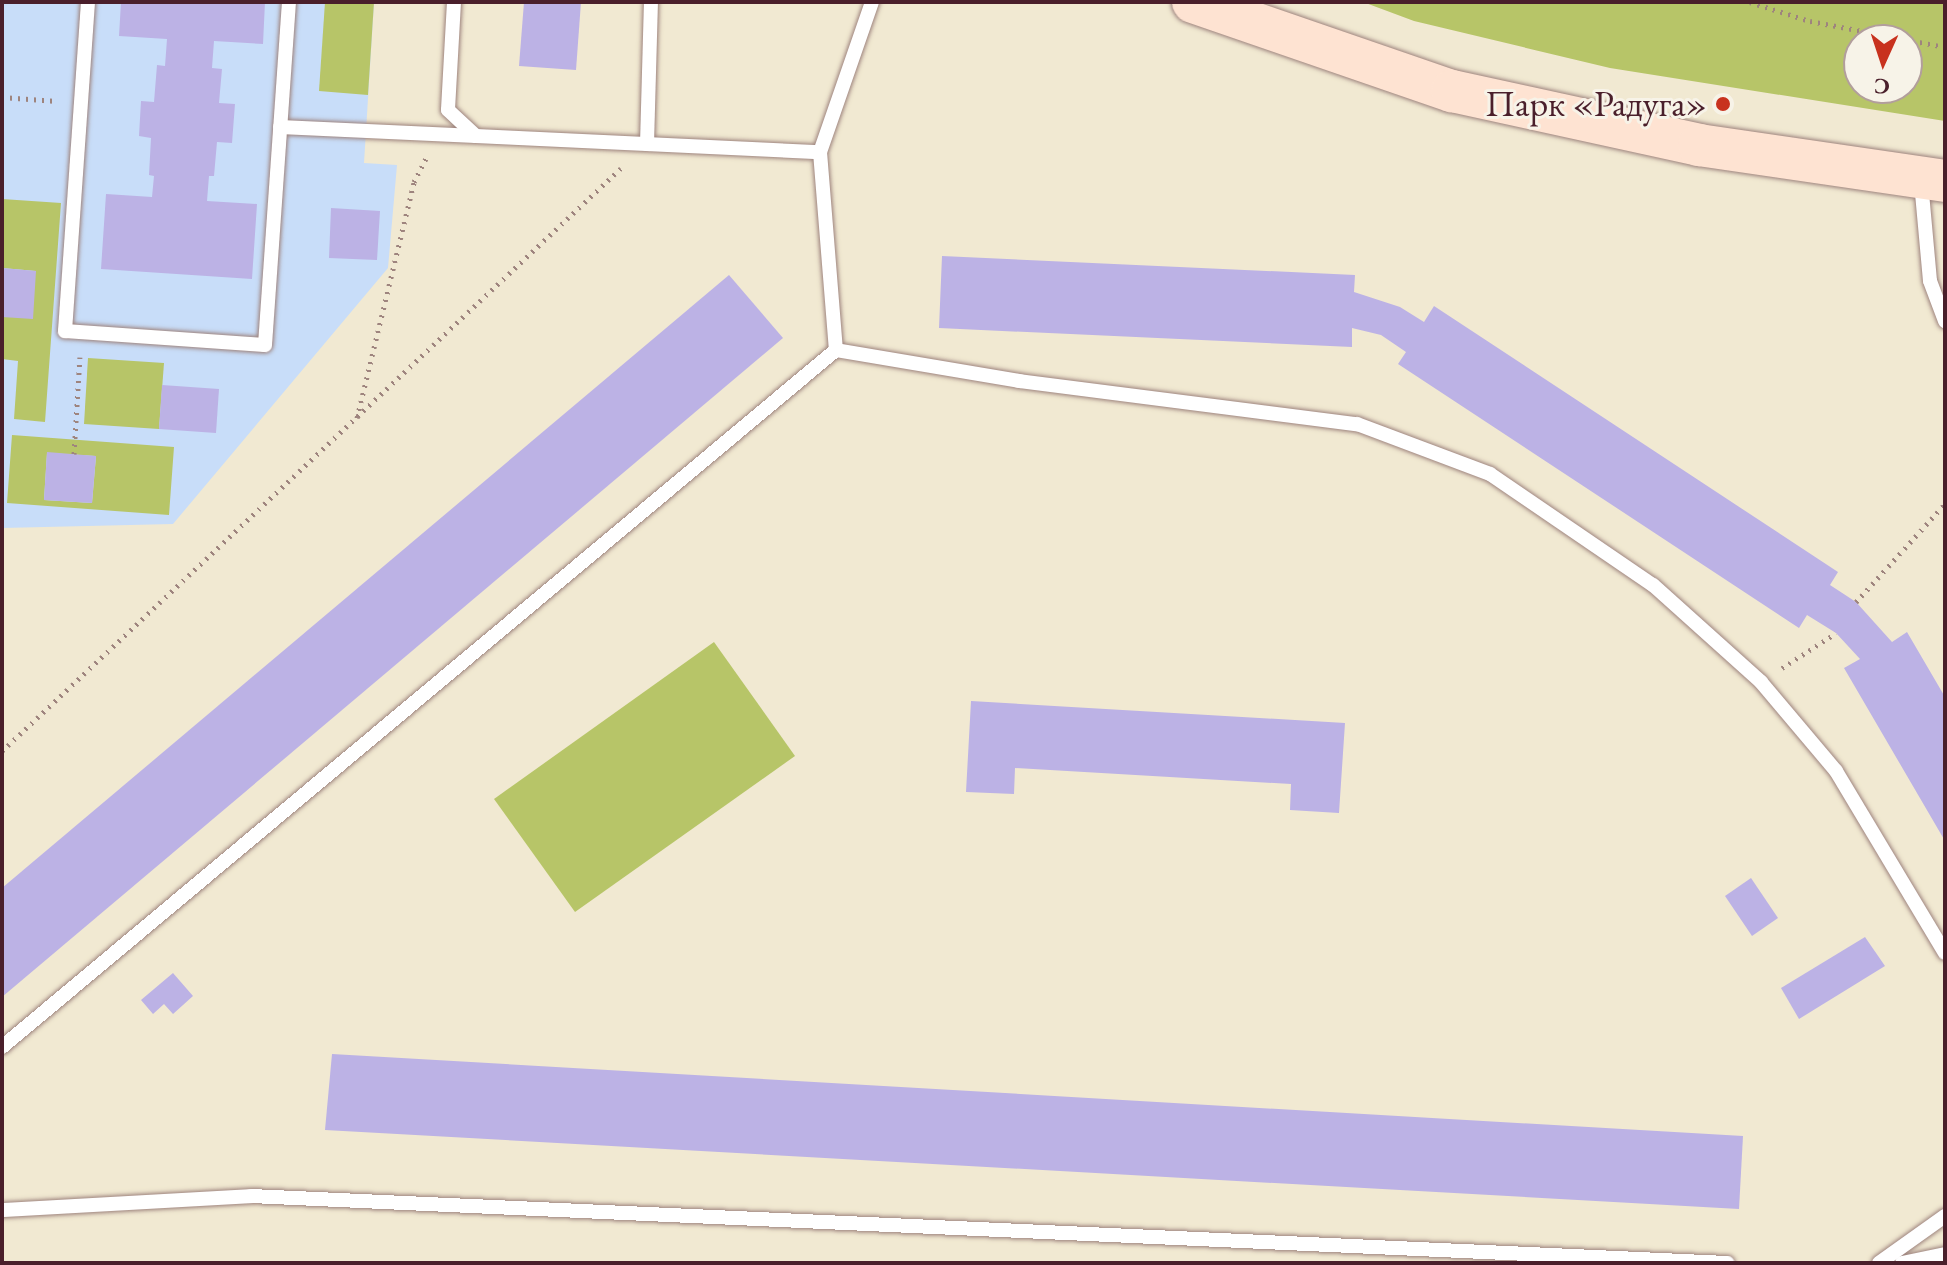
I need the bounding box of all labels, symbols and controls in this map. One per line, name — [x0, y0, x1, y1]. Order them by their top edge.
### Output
north arrow — [1843, 24, 1923, 104]
text: С — [1873, 72, 1890, 101]
place label: Парк «Радуга» — [1485, 82, 1707, 126]
marker: Парк «Радуга» — [1714, 95, 1732, 113]

